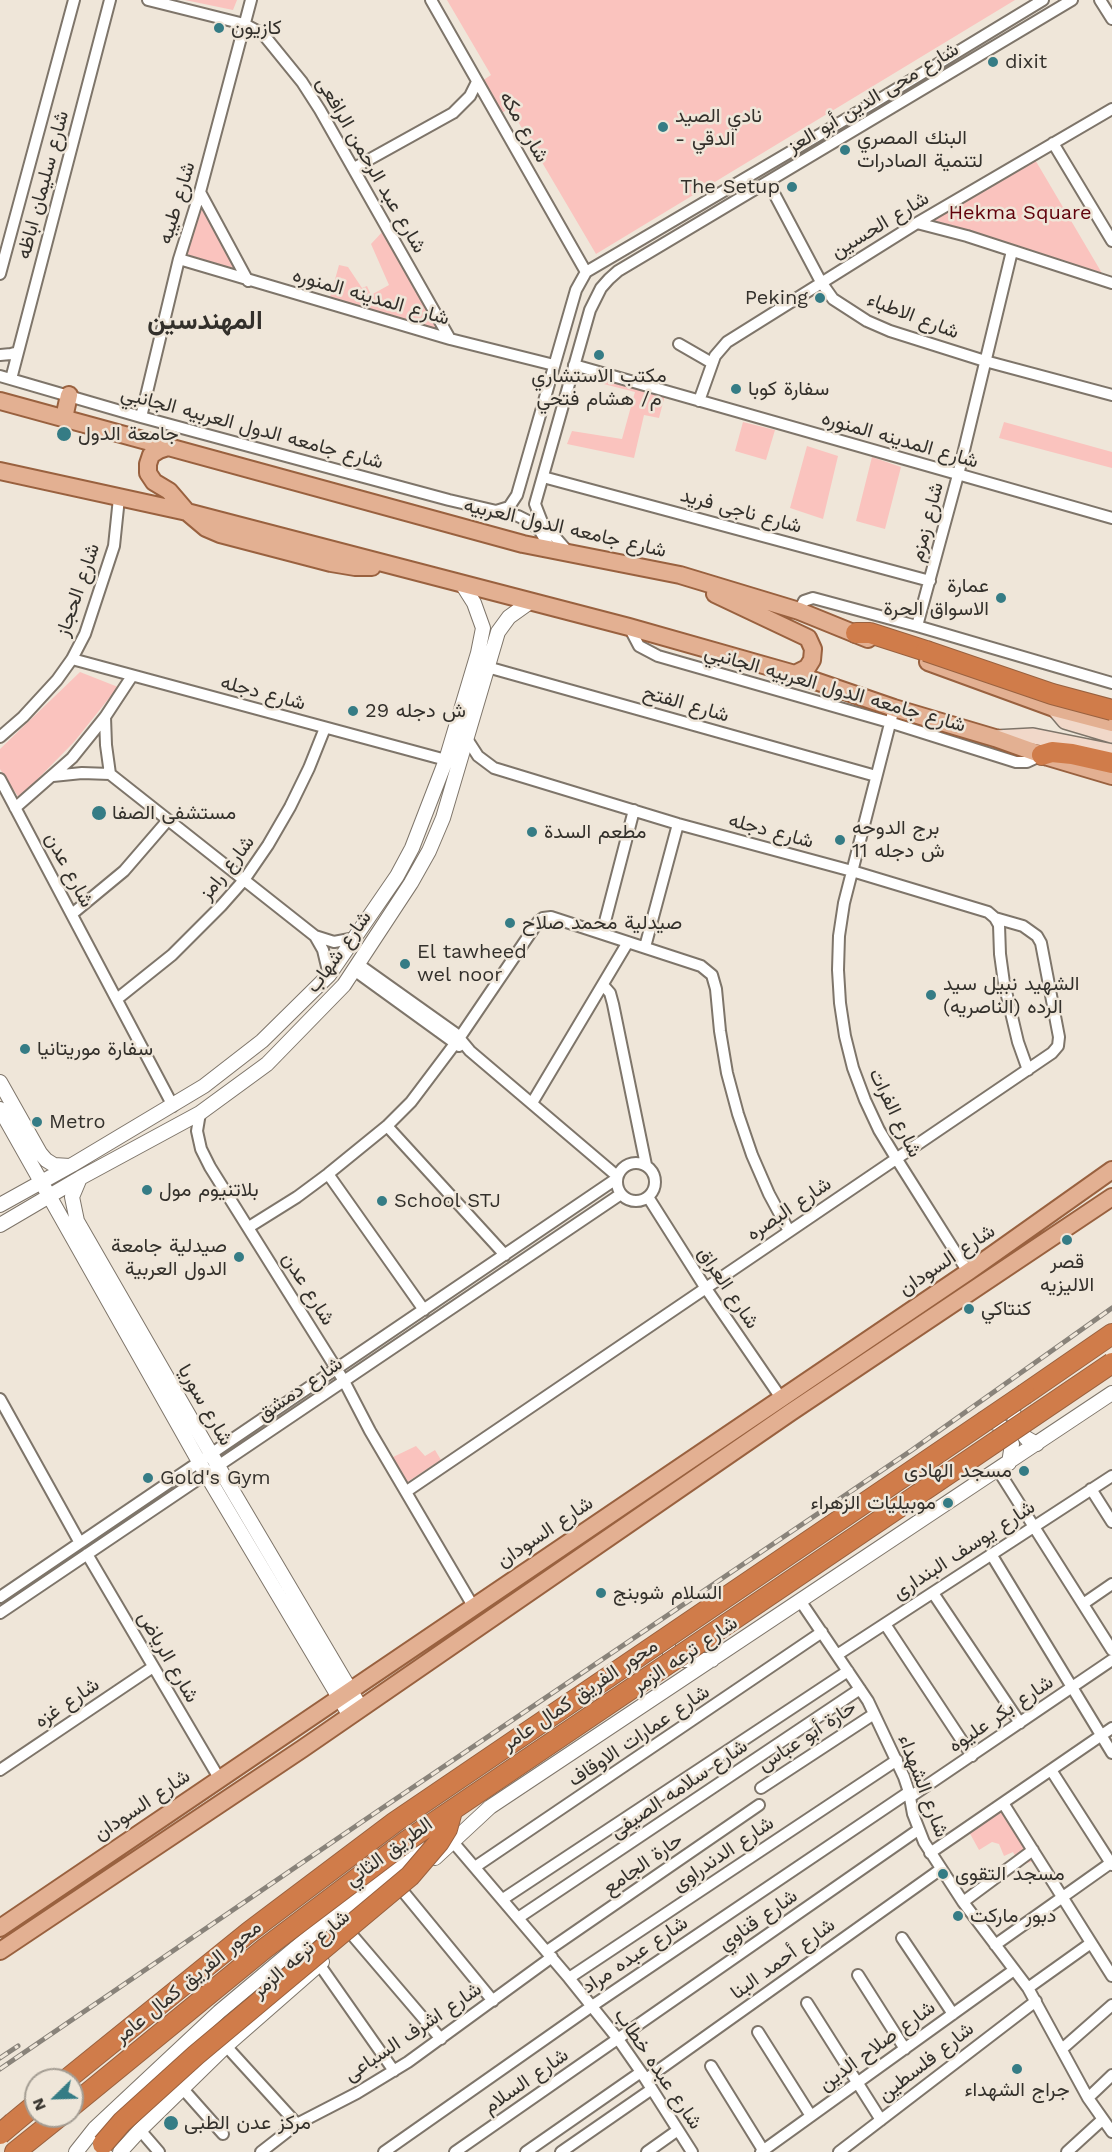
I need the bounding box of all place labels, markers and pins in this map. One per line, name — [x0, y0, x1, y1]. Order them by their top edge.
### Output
place label: كازيون — [231, 16, 282, 40]
marker: كازيون — [212, 21, 226, 35]
place label: dixit — [1005, 50, 1047, 74]
marker: dixit — [986, 55, 1000, 69]
place label: نادي الصيد - الدقي — [675, 104, 762, 151]
marker: نادي الصيد - الدقي — [656, 120, 670, 134]
place label: البنك المصري لتنمية الصادرات — [857, 126, 983, 173]
marker: البنك المصري لتنمية الصادرات — [838, 143, 852, 157]
place label: The Setup — [680, 175, 780, 199]
marker: The Setup — [785, 180, 799, 194]
place label: Peking — [745, 286, 808, 310]
marker: Peking — [813, 291, 827, 305]
marker: مكتب الاستشاري م/ هشام فتحي — [592, 348, 606, 362]
place label: مكتب الاستشاري م/ هشام فتحي — [531, 364, 667, 411]
place label: سفارة كوبا — [748, 377, 829, 401]
marker: سفارة كوبا — [729, 382, 743, 396]
place label: جامعة الدول — [78, 422, 179, 446]
marker: جامعة الدول — [55, 425, 73, 443]
place label: عمارة الاسواق الحرة — [884, 574, 989, 621]
marker: عمارة الاسواق الحرة — [994, 591, 1008, 605]
place label: 29 ش دجله — [365, 699, 466, 723]
marker: 29 ش دجله — [346, 704, 360, 718]
place label: مستشفى الصفا — [112, 801, 236, 825]
marker: مستشفى الصفا — [90, 804, 108, 822]
place label: برج الدوحه 11 ش دجله — [852, 816, 945, 863]
place label: مطعم السدة — [544, 820, 646, 844]
marker: مطعم السدة — [525, 825, 539, 839]
marker: برج الدوحه 11 ش دجله — [833, 833, 847, 847]
place label: صيدلية محمد صلاح — [522, 911, 682, 935]
marker: صيدلية محمد صلاح — [503, 916, 517, 930]
place label: El tawheed wel noor — [417, 940, 527, 987]
marker: El tawheed wel noor — [398, 957, 412, 971]
place label: الشهيد نبيل سيد الرده (الناصريه) — [943, 972, 1079, 1019]
marker: الشهيد نبيل سيد الرده (الناصريه) — [924, 988, 938, 1002]
place label: سفارة موريتانيا — [37, 1037, 153, 1061]
marker: سفارة موريتانيا — [18, 1042, 32, 1056]
place label: Metro — [49, 1110, 105, 1134]
marker: Metro — [30, 1115, 44, 1129]
place label: بلاتنيوم مول — [159, 1178, 259, 1202]
marker: بلاتنيوم مول — [140, 1183, 154, 1197]
place label: School STJ — [394, 1189, 501, 1213]
marker: School STJ — [375, 1194, 389, 1208]
marker: قصر الاليزيه — [1060, 1233, 1074, 1247]
place label: صيدلية جامعة الدول العربية — [111, 1234, 227, 1281]
marker: صيدلية جامعة الدول العربية — [232, 1250, 246, 1264]
place label: قصر الاليزيه — [1040, 1250, 1094, 1297]
place label: كنتاكي — [981, 1297, 1031, 1321]
marker: كنتاكي — [962, 1302, 976, 1316]
place label: مسجد الهادى — [904, 1459, 1012, 1483]
marker: مسجد الهادى — [1017, 1464, 1031, 1478]
place label: Gold's Gym — [160, 1466, 271, 1490]
marker: Gold's Gym — [141, 1471, 155, 1485]
place label: موبيليات الزهراء — [811, 1491, 936, 1515]
marker: موبيليات الزهراء — [941, 1496, 955, 1510]
place label: السلام شوبنج — [613, 1581, 722, 1605]
marker: السلام شوبنج — [594, 1586, 608, 1600]
place label: مسجد التقوى — [955, 1862, 1065, 1886]
marker: مسجد التقوى — [936, 1867, 950, 1881]
place label: دبور ماركت — [970, 1904, 1056, 1928]
marker: دبور ماركت — [951, 1909, 965, 1923]
marker: جراج الشهداء — [1010, 2062, 1024, 2076]
place label: جراج الشهداء — [964, 2078, 1070, 2102]
place label: مركز عدن الطبى — [184, 2111, 311, 2135]
marker: مركز عدن الطبى — [162, 2114, 180, 2132]

